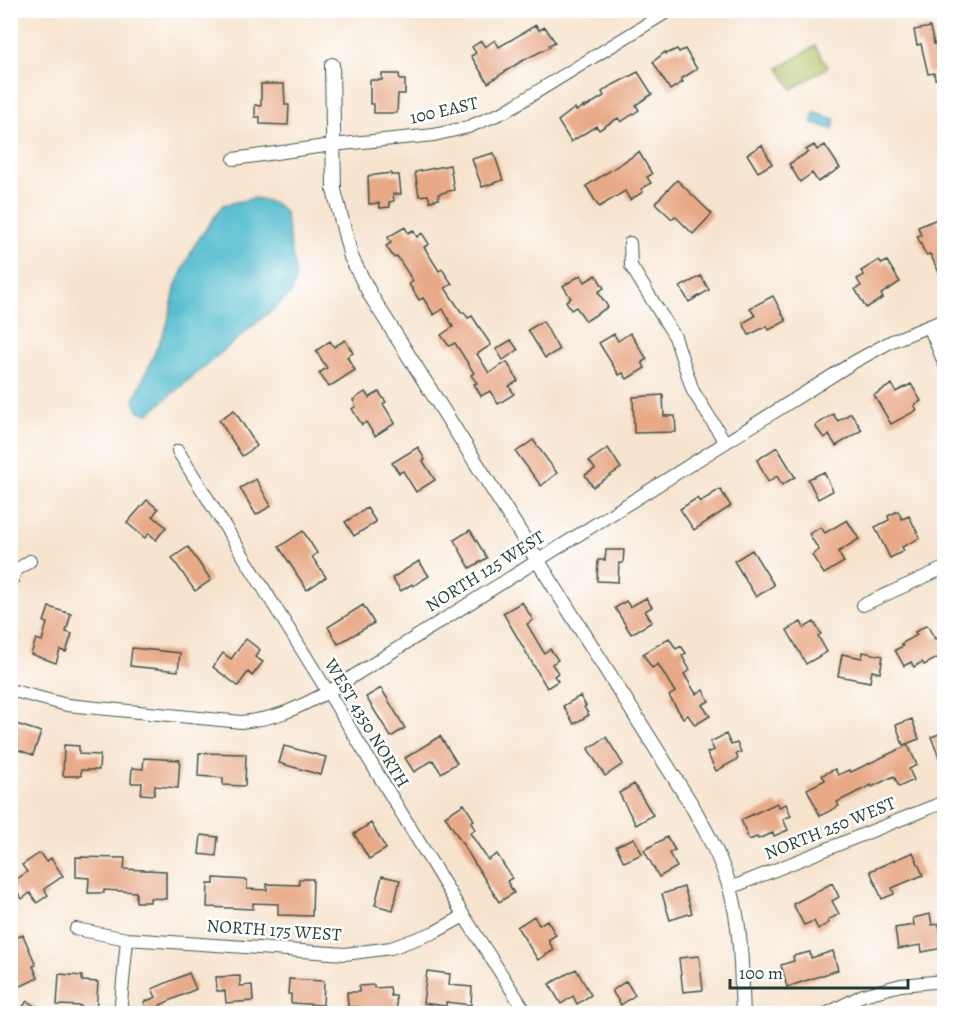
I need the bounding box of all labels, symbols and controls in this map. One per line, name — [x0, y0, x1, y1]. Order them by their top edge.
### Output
street label: 100 EAST — [407, 90, 481, 130]
street label: NORTH 125 WEST — [421, 525, 549, 617]
street label: WEST 4350 NORTH — [318, 653, 415, 792]
street label: NORTH 250 WEST — [761, 791, 899, 865]
street label: NORTH 175 WEST — [206, 913, 342, 947]
scale bar — [730, 952, 908, 990]
text: 100 m — [739, 961, 783, 985]

